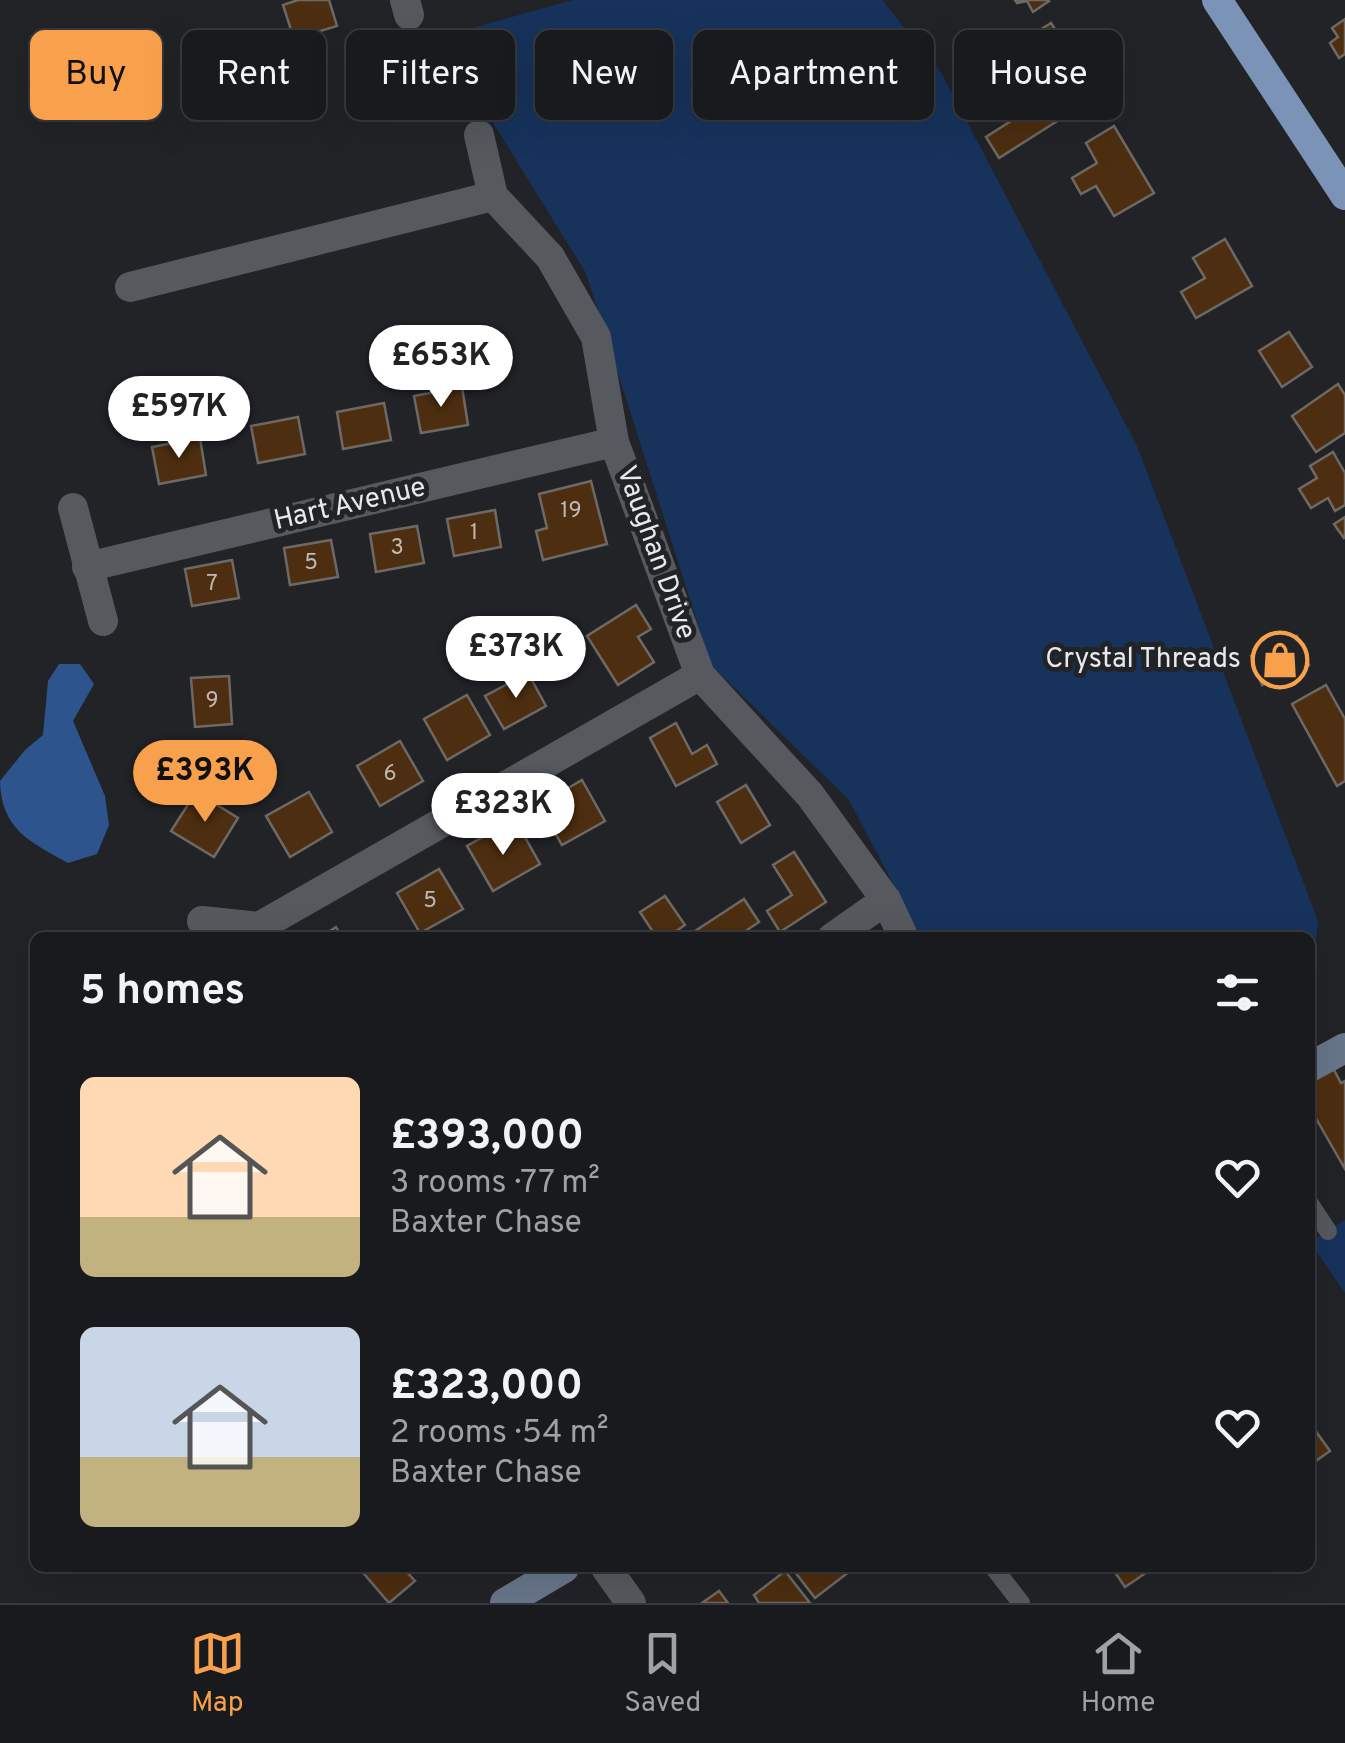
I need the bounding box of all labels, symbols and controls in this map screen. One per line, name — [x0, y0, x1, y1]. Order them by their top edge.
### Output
chip: Buy — [30, 30, 162, 120]
chip: Rent — [182, 30, 326, 120]
chip: Filters — [346, 30, 515, 120]
chip: New — [535, 30, 673, 120]
chip: Apartment — [693, 30, 934, 120]
chip: House — [954, 30, 1123, 120]
pin: £653K — [371, 325, 511, 410]
text: £653K — [391, 337, 491, 377]
pin: £597K — [109, 376, 249, 461]
text: £597K — [130, 388, 228, 428]
street label: Vaughan Drive — [607, 461, 703, 645]
street label: Hart Avenue — [271, 470, 429, 540]
house number: 19 — [560, 498, 582, 525]
house number: 1 — [470, 520, 478, 547]
house number: 3 — [390, 535, 404, 562]
house number: 5 — [304, 550, 318, 577]
house number: 7 — [206, 571, 218, 598]
pin: £373K — [446, 616, 586, 701]
text: £373K — [468, 628, 564, 668]
shop icon: Crystal Threads — [1250, 630, 1310, 690]
place label: Crystal Threads — [1045, 642, 1241, 678]
house number: 9 — [205, 688, 219, 715]
pin: £393K — [135, 740, 275, 825]
text: £393K — [155, 752, 255, 792]
house number: 6 — [383, 761, 397, 788]
pin: £323K — [433, 773, 573, 858]
text: £323K — [453, 785, 553, 825]
house number: 5 — [423, 888, 437, 915]
icon: filters — [1210, 965, 1265, 1020]
text: 5 homes — [80, 966, 245, 1019]
text: £393,000 — [390, 1111, 584, 1164]
icon: home — [160, 1117, 280, 1237]
icon: heart — [1210, 1150, 1265, 1205]
text: 3 rooms · 77 m² — [390, 1164, 600, 1204]
text: Baxter Chase — [390, 1204, 582, 1244]
text: £323,000 — [390, 1361, 583, 1414]
icon: home — [160, 1367, 280, 1487]
icon: heart — [1210, 1400, 1265, 1455]
text: 2 rooms · 54 m² — [390, 1414, 609, 1454]
text: Baxter Chase — [390, 1454, 582, 1494]
tab: Map — [190, 1626, 245, 1722]
tab: Saved — [624, 1626, 701, 1722]
tab: Home — [1081, 1626, 1155, 1722]

